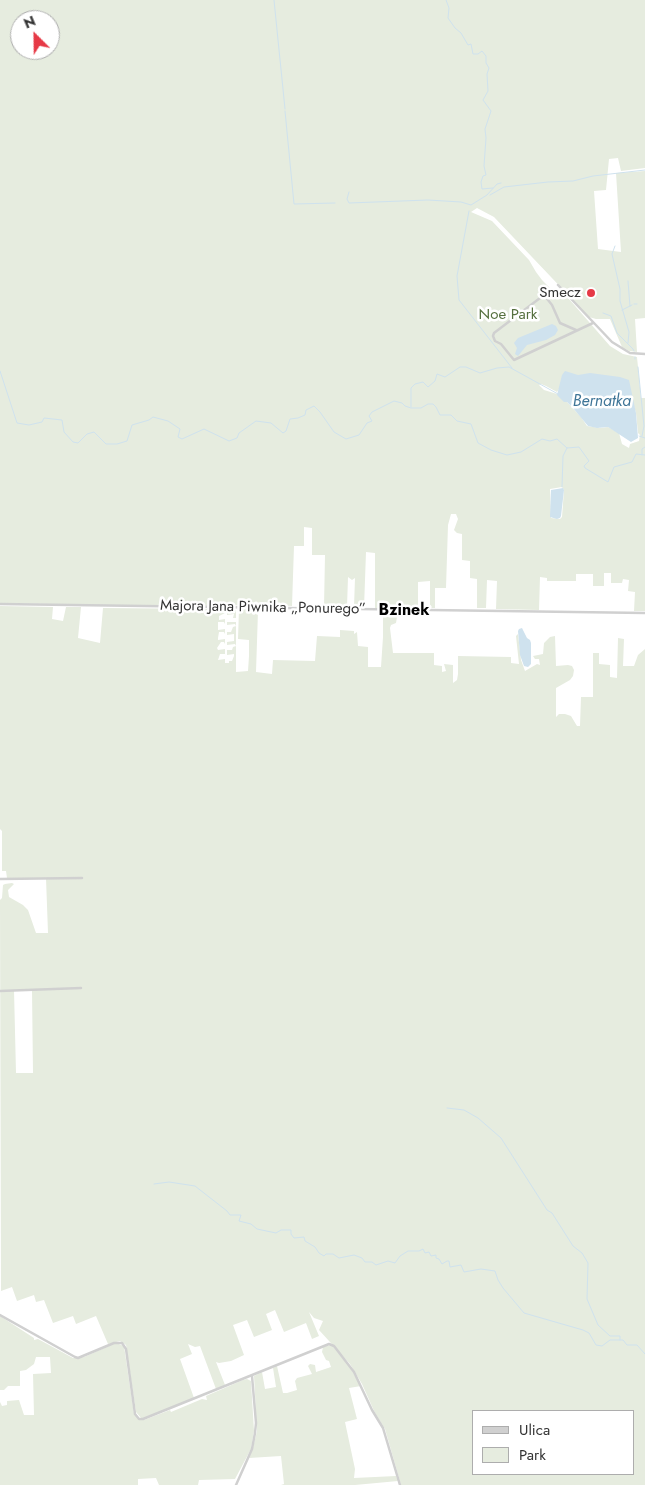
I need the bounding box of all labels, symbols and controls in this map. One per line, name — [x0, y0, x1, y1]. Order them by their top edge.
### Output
north arrow — [10, 10, 60, 60]
text: N — [21, 11, 39, 33]
place label: Smecz — [539, 284, 581, 302]
marker: Smecz — [585, 287, 597, 299]
park label: Noe Park — [479, 306, 537, 324]
water label: Bernatka — [573, 392, 631, 412]
street label: Majora Jana Piwnika „Ponurego” — [160, 597, 366, 619]
district label: Bzinek — [379, 601, 429, 621]
legend — [472, 1410, 635, 1475]
text: Ulica — [519, 1419, 550, 1441]
text: Park — [519, 1444, 546, 1466]

